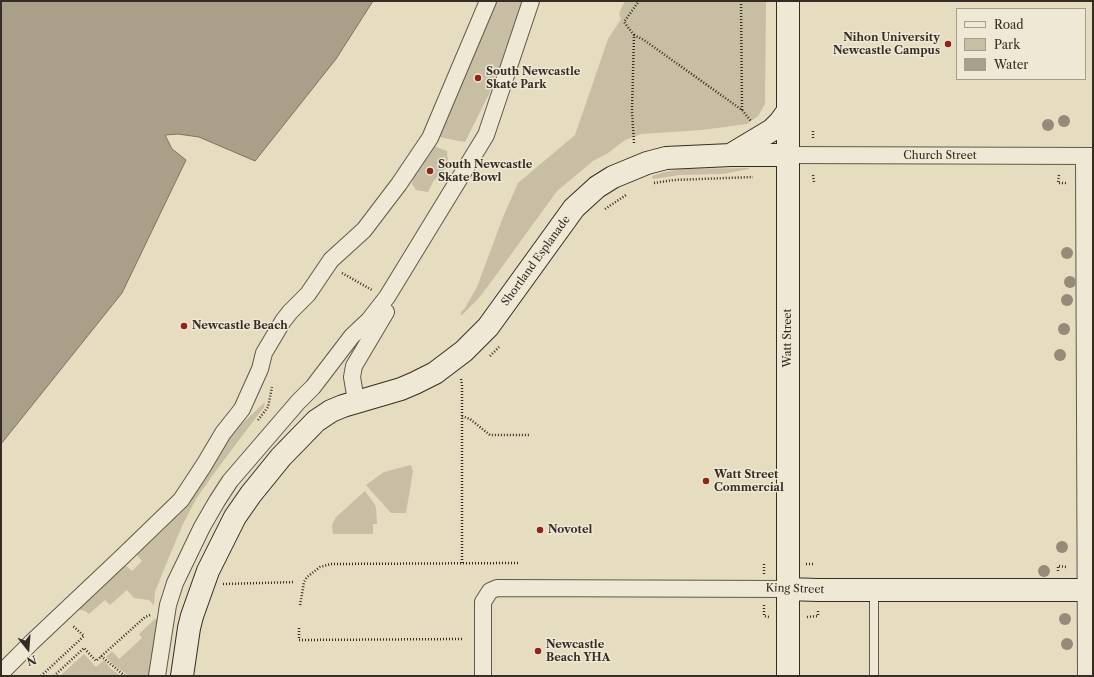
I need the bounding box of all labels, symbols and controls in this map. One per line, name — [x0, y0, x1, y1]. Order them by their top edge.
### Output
legend — [956, 8, 1086, 80]
text: Road — [994, 17, 1024, 32]
place label: Nihon University Newcastle Campus — [833, 31, 940, 57]
text: Park — [994, 37, 1020, 52]
marker: Nihon University Newcastle Campus — [943, 39, 953, 49]
text: Water — [994, 57, 1028, 72]
place label: South Newcastle Skate Park — [486, 65, 580, 91]
marker: South Newcastle Skate Park — [473, 73, 483, 83]
street label: Church Street — [903, 149, 977, 163]
place label: South Newcastle Skate Bowl — [438, 158, 532, 184]
marker: South Newcastle Skate Bowl — [425, 166, 435, 176]
street label: Shortland Esplanade — [499, 213, 573, 309]
street label: Watt Street — [781, 309, 795, 367]
place label: Newcastle Beach — [192, 319, 288, 333]
marker: Newcastle Beach — [179, 321, 189, 331]
place label: Watt Street Commercial — [714, 468, 784, 494]
marker: Watt Street Commercial — [701, 476, 711, 486]
place label: Novotel — [548, 523, 592, 537]
marker: Novotel — [535, 525, 545, 535]
street label: King Street — [765, 581, 825, 597]
north arrow — [8, 629, 48, 669]
place label: Newcastle Beach YHA — [546, 638, 610, 664]
marker: Newcastle Beach YHA — [533, 646, 543, 656]
text: N — [25, 652, 38, 669]

